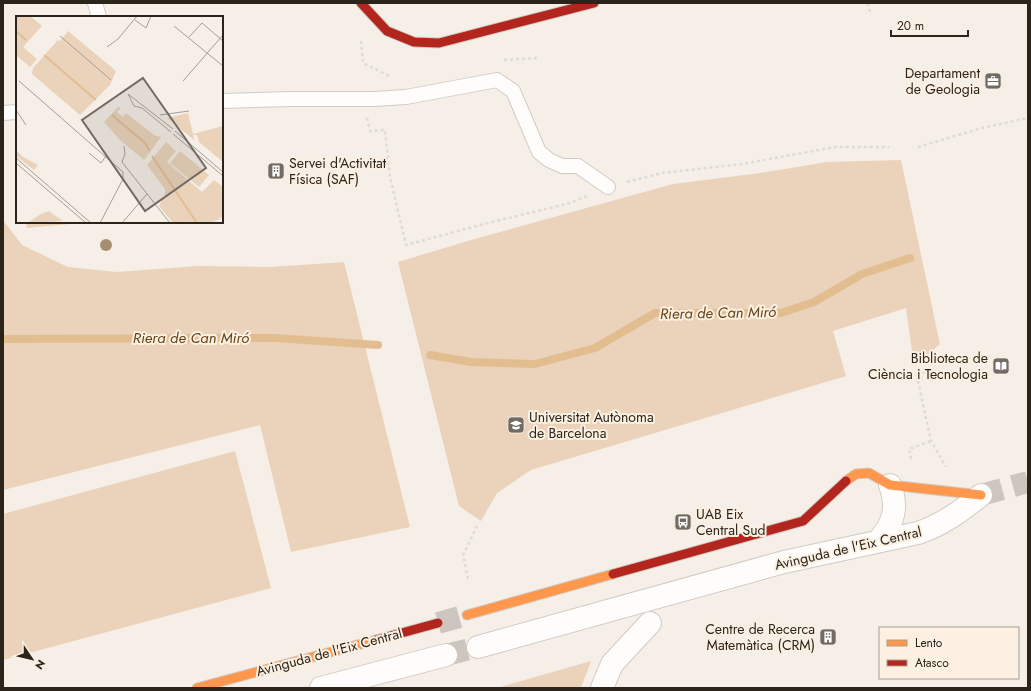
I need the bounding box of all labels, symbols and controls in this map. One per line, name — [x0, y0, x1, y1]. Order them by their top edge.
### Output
scale bar — [891, 12, 968, 38]
inset map — [16, 16, 223, 223]
text: 20 m — [897, 17, 924, 35]
place label: Departament de Geologia — [905, 63, 981, 99]
office icon: Departament de Geologia — [983, 71, 1003, 91]
place label: Servei d'Activitat Física (SAF) — [289, 153, 387, 189]
building icon: Servei d'Activitat Física (SAF) — [266, 161, 286, 181]
water label: Riera de Can Miró — [660, 301, 776, 325]
water label: Riera de Can Miró — [133, 327, 249, 349]
place label: Biblioteca de Ciència i Tecnologia — [868, 348, 988, 384]
library icon: Biblioteca de Ciència i Tecnologia — [991, 356, 1011, 376]
place label: Universitat Autònoma de Barcelona — [529, 407, 654, 443]
school or university icon: Universitat Autònoma de Barcelona — [506, 415, 526, 435]
place label: UAB Eix Central Sud — [696, 504, 765, 540]
bus stop icon: UAB Eix Central Sud — [673, 512, 693, 532]
street label: Avinguda de l'Eix Central — [773, 521, 923, 575]
place label: Centre de Recerca Matemàtica (CRM) — [705, 619, 815, 655]
street label: Avinguda de l'Eix Central — [254, 623, 404, 681]
building icon: Centre de Recerca Matemàtica (CRM) — [818, 627, 838, 647]
legend — [879, 627, 1019, 679]
text: Lento — [915, 634, 943, 652]
north arrow — [12, 639, 52, 679]
text: Atasco — [915, 654, 949, 672]
text: N — [31, 657, 49, 673]

